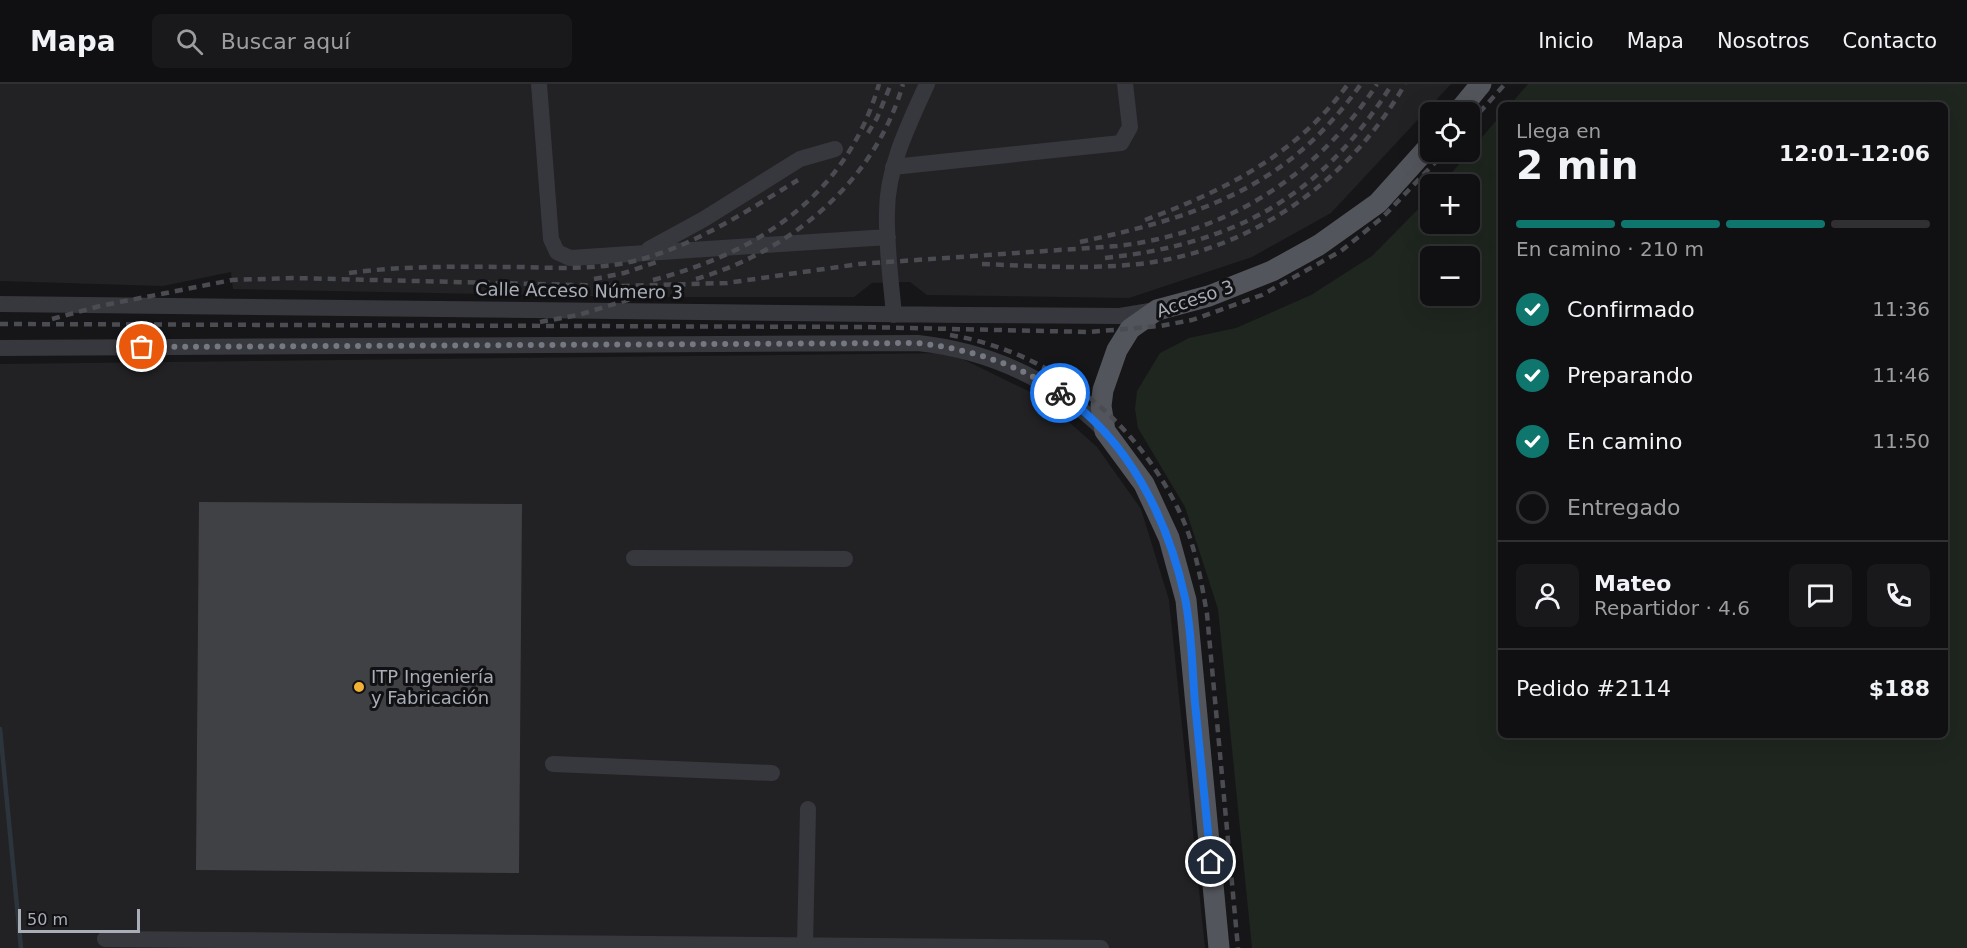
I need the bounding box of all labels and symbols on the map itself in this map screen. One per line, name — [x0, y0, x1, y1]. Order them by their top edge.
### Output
street label: Acceso 3 — [1153, 276, 1236, 322]
street label: Calle Acceso Número 3 — [475, 278, 683, 303]
pin — [116, 321, 167, 372]
courier — [1030, 363, 1090, 423]
place label: ITP Ingeniería y Fabricación — [371, 666, 494, 708]
marker: ITP Ingeniería y Fabricación — [352, 680, 366, 694]
pin — [1185, 836, 1236, 887]
scale bar — [18, 906, 140, 934]

